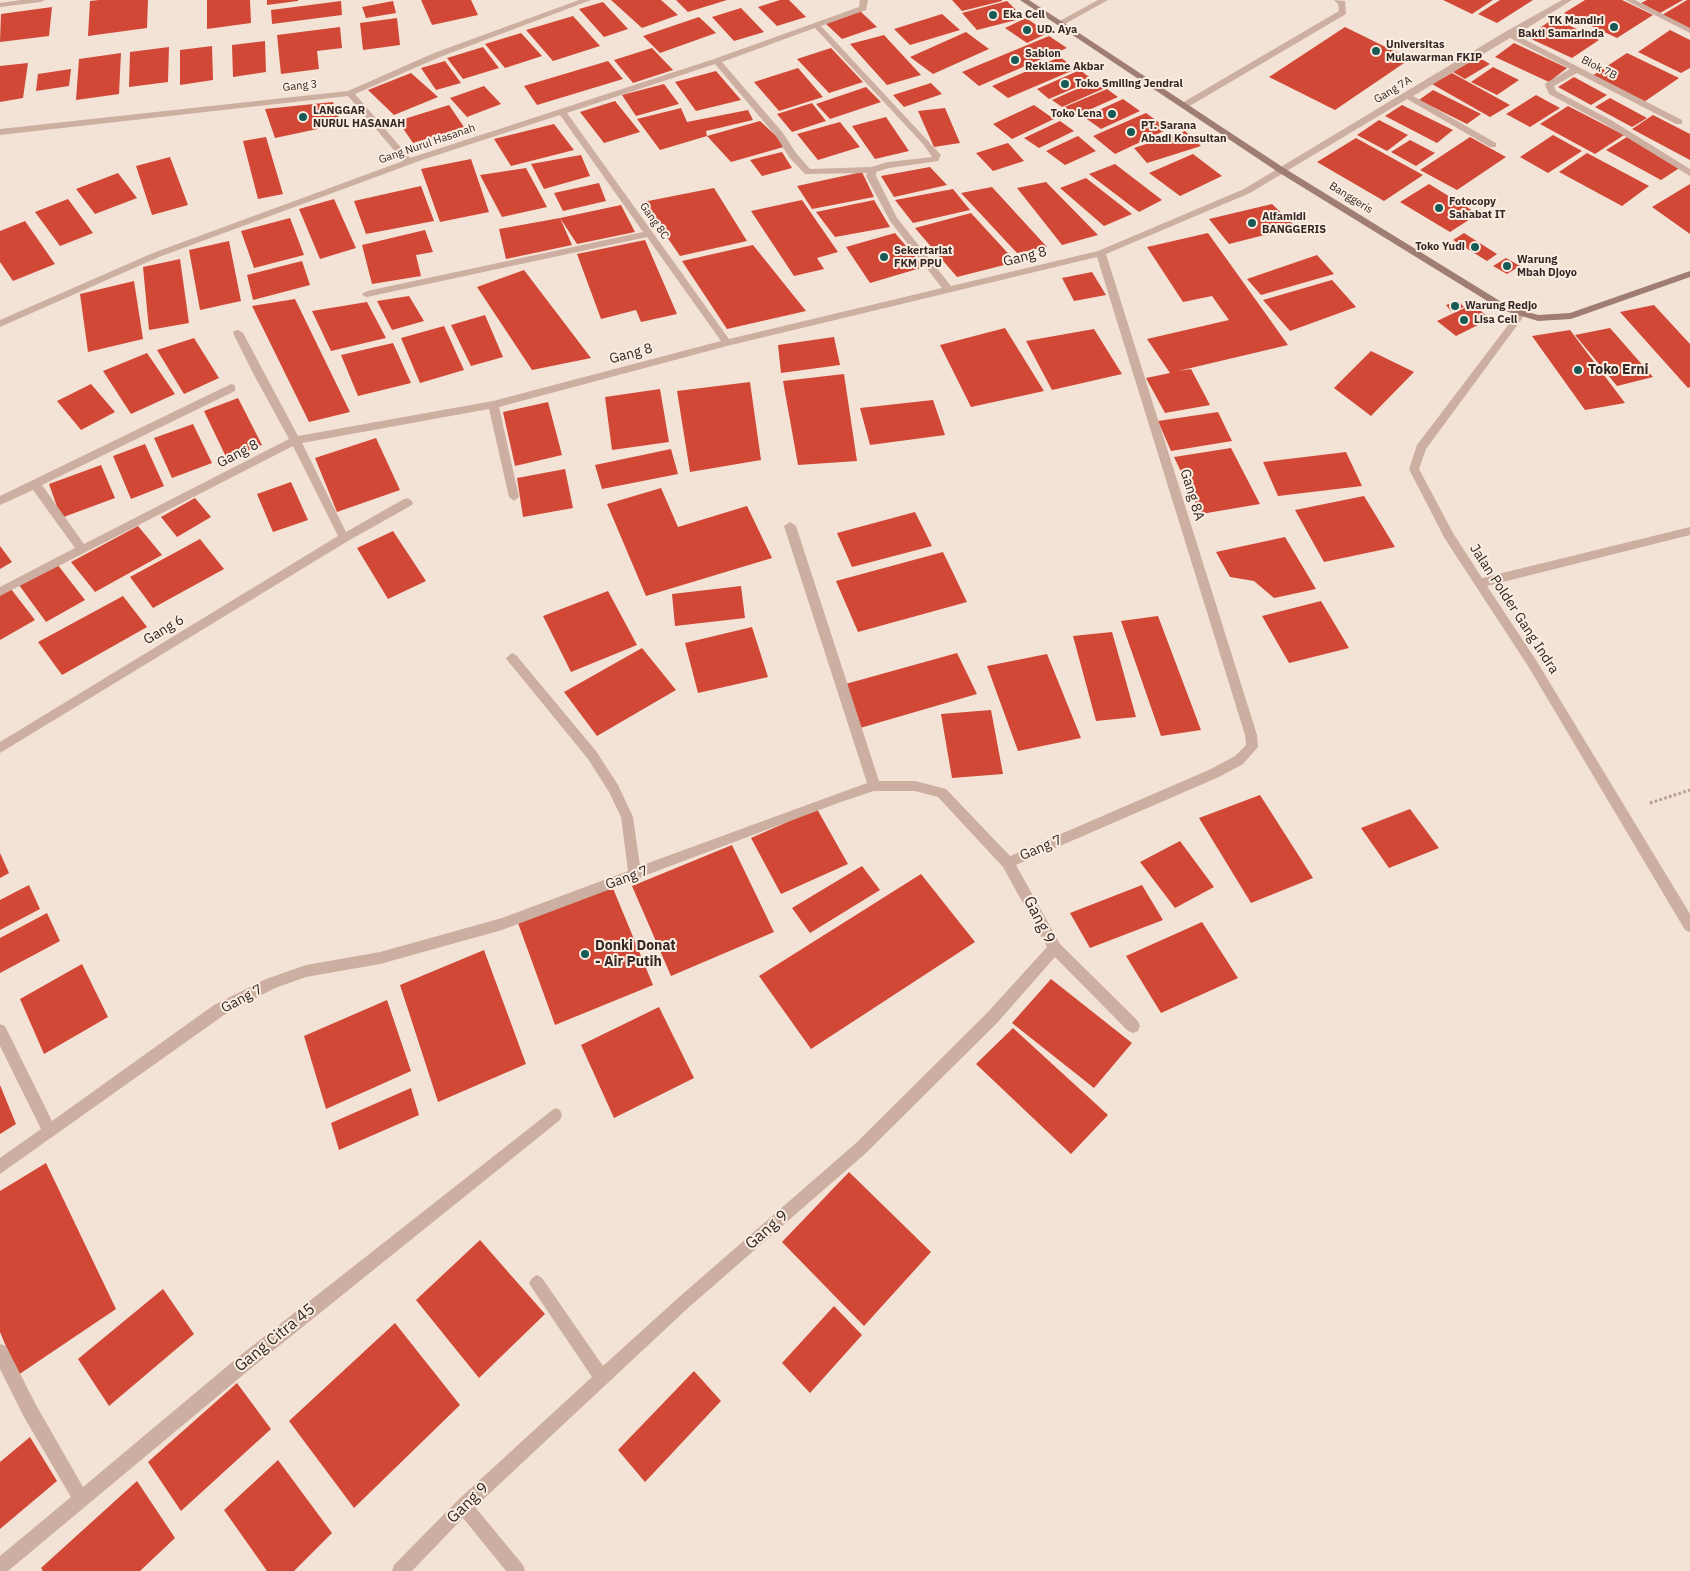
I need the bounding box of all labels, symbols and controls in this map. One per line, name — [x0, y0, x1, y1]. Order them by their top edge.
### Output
place label: Eka Cell — [1003, 8, 1045, 22]
marker: Eka Cell — [987, 9, 999, 21]
place label: TK Mandiri Bakti Samarinda — [1518, 14, 1604, 40]
marker: TK Mandiri Bakti Samarinda — [1608, 21, 1620, 33]
place label: UD. Aya — [1037, 23, 1077, 37]
marker: UD. Aya — [1021, 24, 1033, 36]
place label: Universitas Mulawarman FKIP — [1386, 38, 1482, 64]
marker: Universitas Mulawarman FKIP — [1370, 45, 1382, 57]
place label: Sablon Reklame Akbar — [1025, 47, 1104, 73]
street label: Blok 7B — [1579, 53, 1619, 83]
marker: Sablon Reklame Akbar — [1009, 54, 1021, 66]
street label: Gang 7A — [1372, 74, 1414, 106]
place label: Toko Smiling Jendral — [1075, 77, 1183, 91]
street label: Gang 3 — [282, 78, 318, 94]
marker: Toko Smiling Jendral — [1059, 78, 1071, 90]
place label: LANGGAR NURUL HASANAH — [313, 104, 405, 130]
place label: Toko Lena — [1051, 107, 1102, 121]
marker: Toko Lena — [1106, 108, 1118, 120]
marker: LANGGAR NURUL HASANAH — [297, 111, 309, 123]
place label: PT. Sarana Abadi Konsultan — [1141, 119, 1226, 145]
street label: Gang Nurul Hasanah — [377, 121, 477, 167]
marker: PT. Sarana Abadi Konsultan — [1125, 126, 1137, 138]
street label: Banggeris — [1327, 179, 1375, 217]
place label: Fotocopy Sahabat IT — [1449, 195, 1506, 221]
street label: Gang 8C — [637, 200, 671, 242]
marker: Fotocopy Sahabat IT — [1433, 202, 1445, 214]
place label: Alfamidi BANGGERIS — [1262, 210, 1326, 236]
marker: Alfamidi BANGGERIS — [1246, 217, 1258, 229]
place label: Toko Yudi — [1415, 240, 1465, 254]
marker: Toko Yudi — [1469, 241, 1481, 253]
street label: Gang 8 — [1001, 243, 1049, 271]
place label: Sekertariat FKM PPU — [894, 244, 952, 270]
marker: Sekertariat FKM PPU — [878, 251, 890, 263]
place label: Warung Mbah Djoyo — [1517, 253, 1577, 279]
marker: Warung Mbah Djoyo — [1501, 260, 1513, 272]
place label: Warung Redjo — [1465, 299, 1537, 313]
marker: Warung Redjo — [1449, 300, 1461, 312]
place label: Lisa Cell — [1474, 313, 1517, 327]
marker: Lisa Cell — [1458, 314, 1470, 326]
street label: Gang 8 — [607, 340, 655, 368]
place label: Toko Erni — [1588, 362, 1649, 378]
marker: Toko Erni — [1572, 364, 1584, 376]
street label: Gang 8 — [214, 436, 262, 472]
street label: Gang 8A — [1176, 467, 1208, 523]
street label: Jalan Polder Gang Indra — [1466, 541, 1562, 677]
street label: Gang 6 — [141, 611, 187, 649]
street label: Gang 7 — [1017, 832, 1065, 864]
street label: Gang 7 — [603, 863, 651, 893]
street label: Gang 9 — [1019, 893, 1059, 947]
place label: Donki Donat - Air Putih — [595, 938, 676, 970]
marker: Donki Donat - Air Putih — [579, 948, 591, 960]
street label: Gang 7 — [219, 981, 265, 1017]
street label: Gang 9 — [742, 1206, 792, 1254]
street label: Gang Citra 45 — [231, 1300, 319, 1376]
street label: Gang 9 — [443, 1479, 493, 1527]

